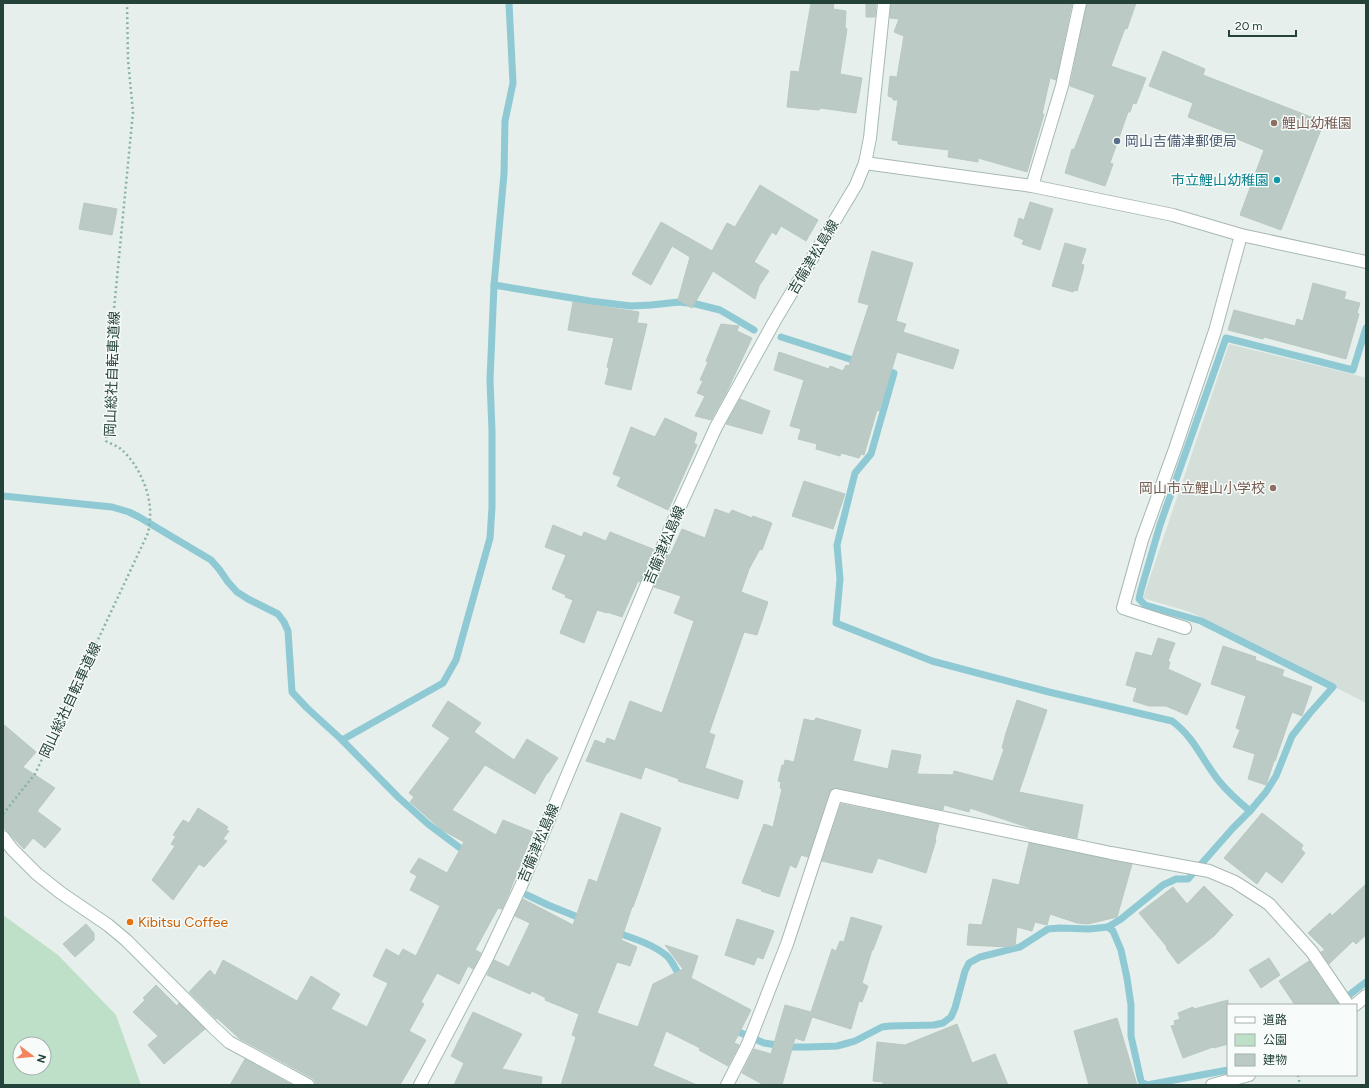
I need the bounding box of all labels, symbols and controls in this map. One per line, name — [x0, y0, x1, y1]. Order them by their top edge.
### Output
scale bar — [1229, 12, 1296, 38]
text: 20 m — [1235, 19, 1263, 33]
place label: 鯉山幼稚園 — [1282, 115, 1352, 132]
marker: 鯉山幼稚園 — [1269, 118, 1279, 128]
place label: 岡山吉備津郵便局 — [1125, 133, 1237, 150]
marker: 岡山吉備津郵便局 — [1112, 136, 1122, 146]
place label: 市立鯉山幼稚園 — [1171, 172, 1269, 189]
marker: 市立鯉山幼稚園 — [1272, 175, 1282, 185]
street label: 吉備津松島線 — [785, 217, 842, 298]
street label: 岡山総社自転車道線 — [102, 311, 123, 437]
place label: 岡山市立鯉山小学校 — [1139, 480, 1265, 497]
marker: 岡山市立鯉山小学校 — [1268, 483, 1278, 493]
street label: 吉備津松島線 — [640, 503, 689, 587]
street label: 岡山総社自転車道線 — [36, 640, 105, 761]
street label: 吉備津松島線 — [514, 801, 563, 885]
place label: Kibitsu Coffee — [138, 914, 228, 931]
marker: Kibitsu Coffee — [125, 917, 135, 927]
legend — [1227, 1004, 1357, 1076]
text: 道路 — [1263, 1013, 1287, 1027]
text: 公園 — [1263, 1033, 1287, 1047]
north arrow — [12, 1036, 52, 1076]
text: N — [34, 1053, 49, 1065]
text: 建物 — [1263, 1053, 1287, 1067]

